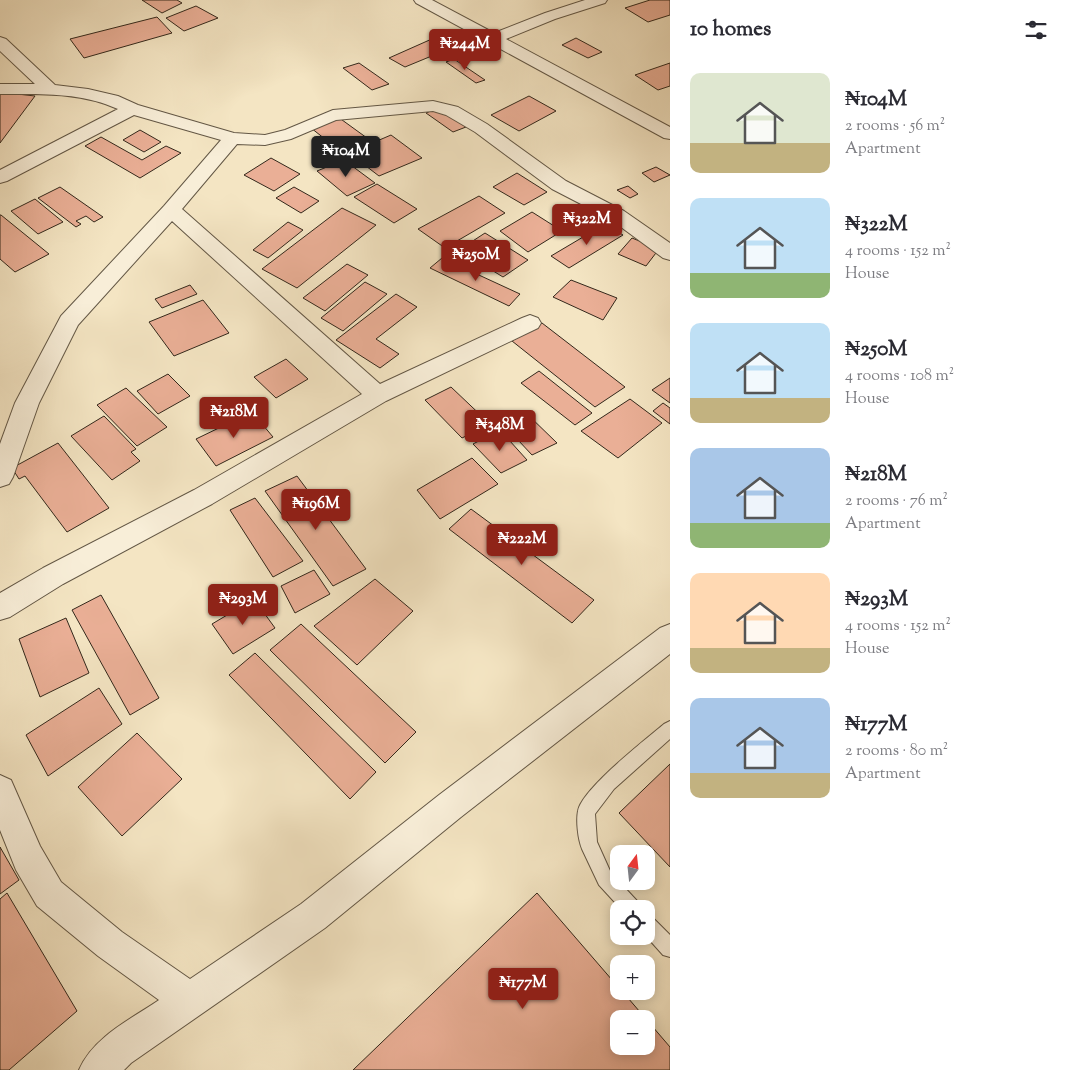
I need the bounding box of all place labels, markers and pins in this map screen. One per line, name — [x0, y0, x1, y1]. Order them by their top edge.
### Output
pin: ₦244M — [430, 28, 500, 71]
pin: ₦104M — [311, 136, 381, 178]
pin: ₦322M — [552, 204, 622, 246]
pin: ₦250M — [441, 240, 511, 282]
pin: ₦218M — [199, 396, 269, 439]
pin: ₦348M — [465, 410, 535, 452]
pin: ₦196M — [281, 488, 351, 531]
pin: ₦222M — [487, 524, 557, 566]
pin: ₦293M — [208, 584, 278, 626]
pin: ₦177M — [488, 968, 558, 1010]

